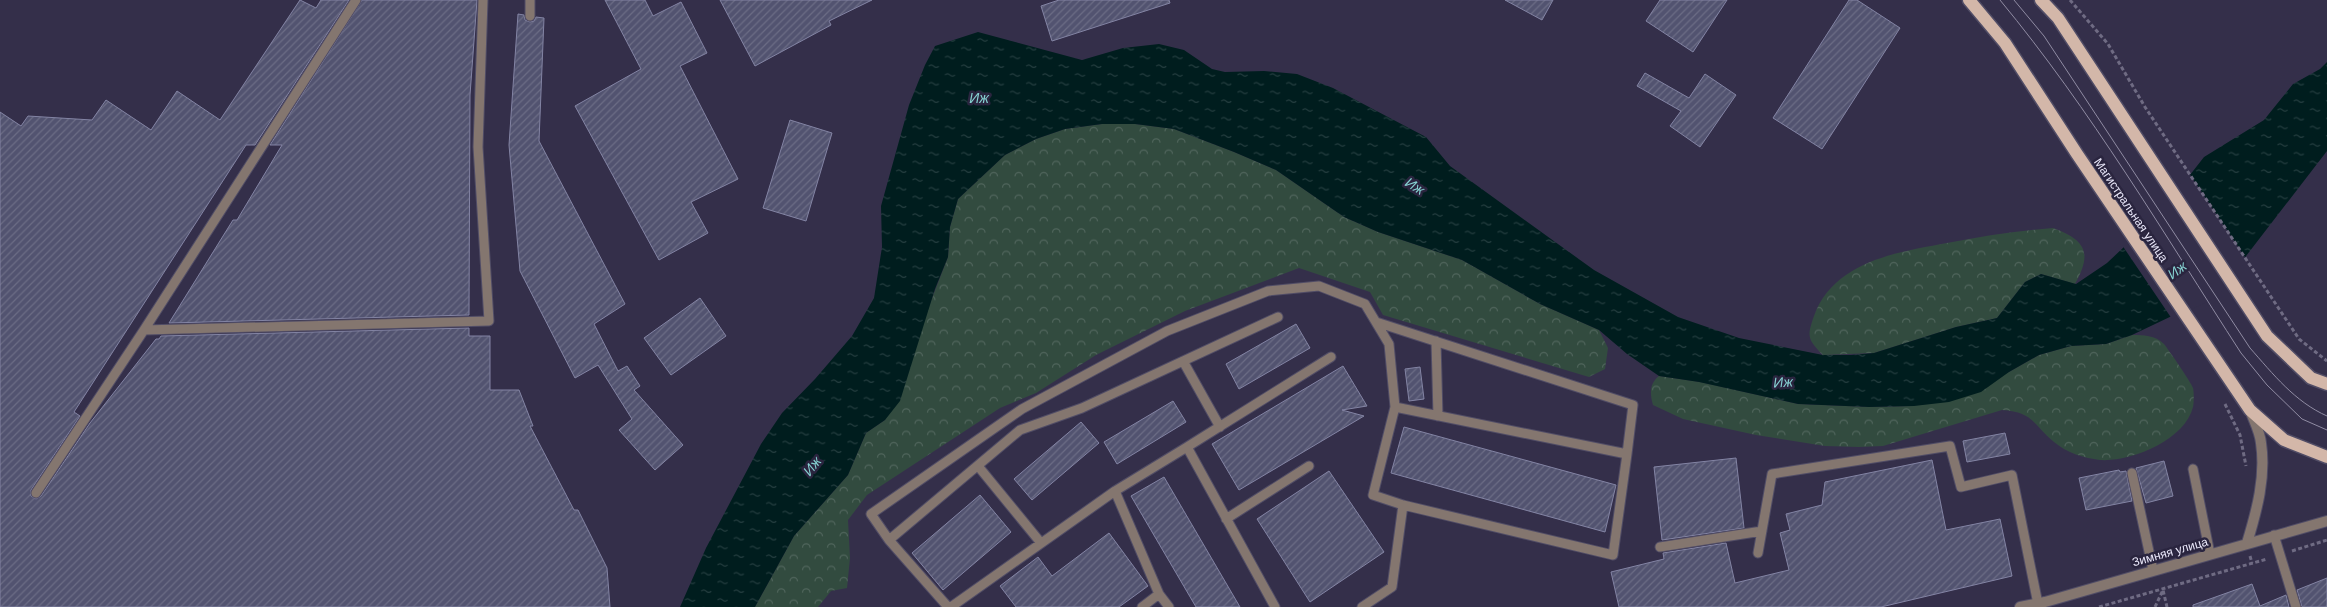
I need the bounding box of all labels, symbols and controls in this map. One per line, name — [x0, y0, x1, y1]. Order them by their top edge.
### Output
water label: Иж — [969, 90, 990, 106]
street label: Магистральная улица — [2091, 155, 2171, 265]
water label: Иж — [1402, 174, 1429, 199]
water label: Иж — [2164, 257, 2191, 282]
water label: Иж — [1773, 373, 1795, 391]
water label: Иж — [800, 452, 825, 479]
street label: Зимняя улица — [2131, 534, 2210, 570]

